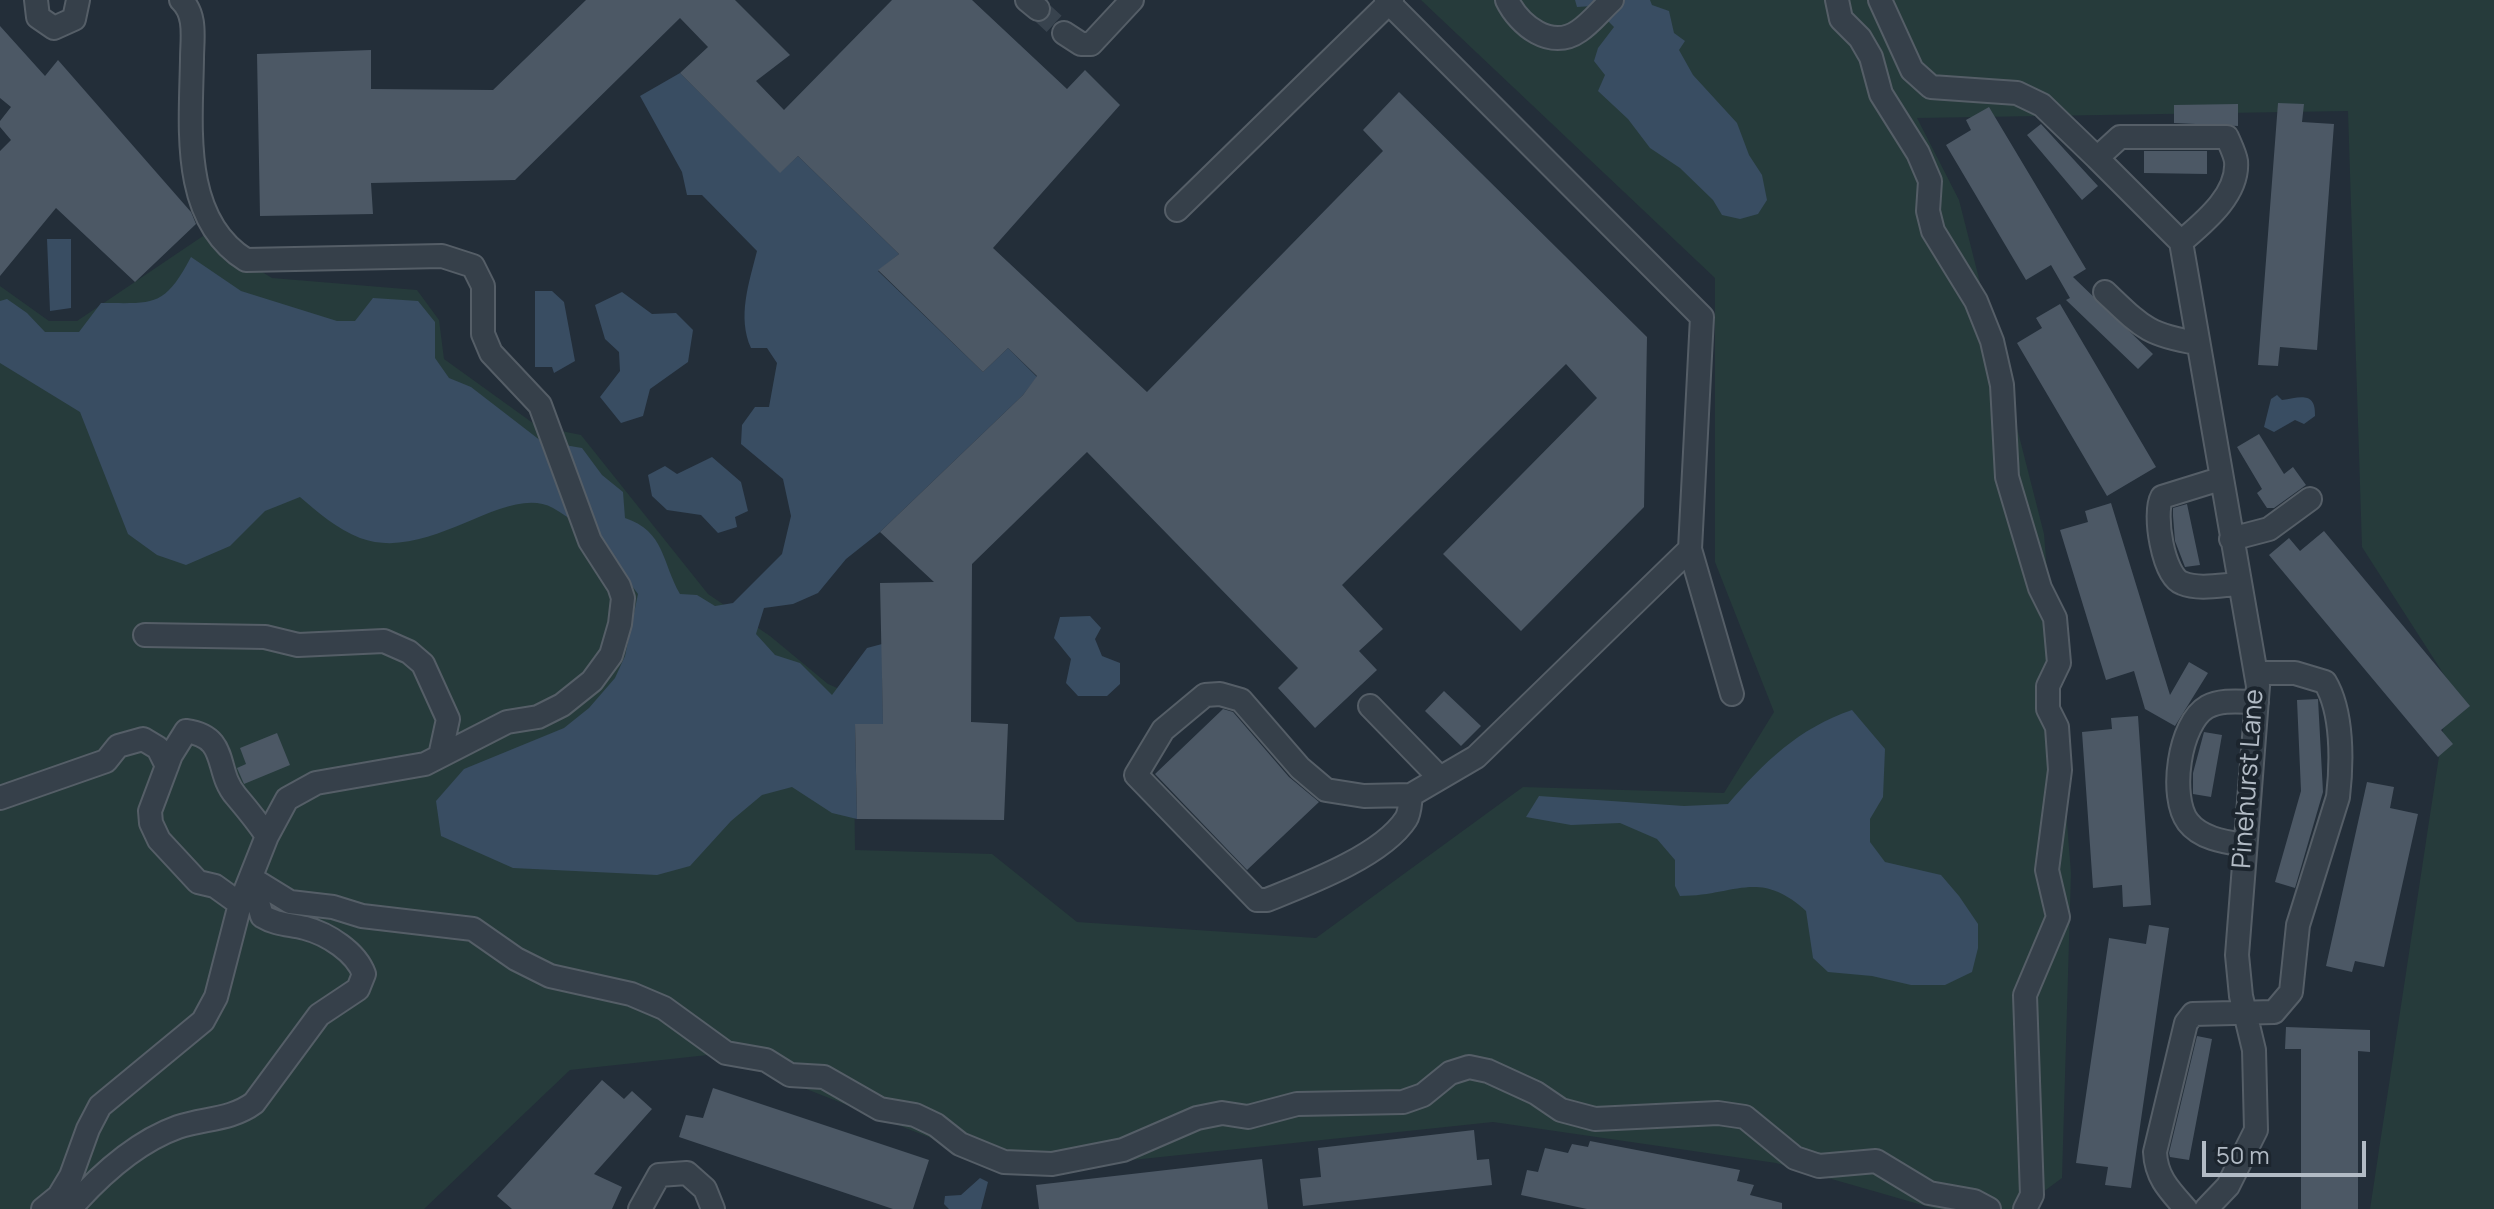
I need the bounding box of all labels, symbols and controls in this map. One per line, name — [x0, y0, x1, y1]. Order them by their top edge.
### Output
street label: Pinehurst Lane — [2227, 688, 2271, 870]
scale bar — [2206, 1125, 2370, 1175]
text: 50 m — [2216, 1138, 2270, 1171]

